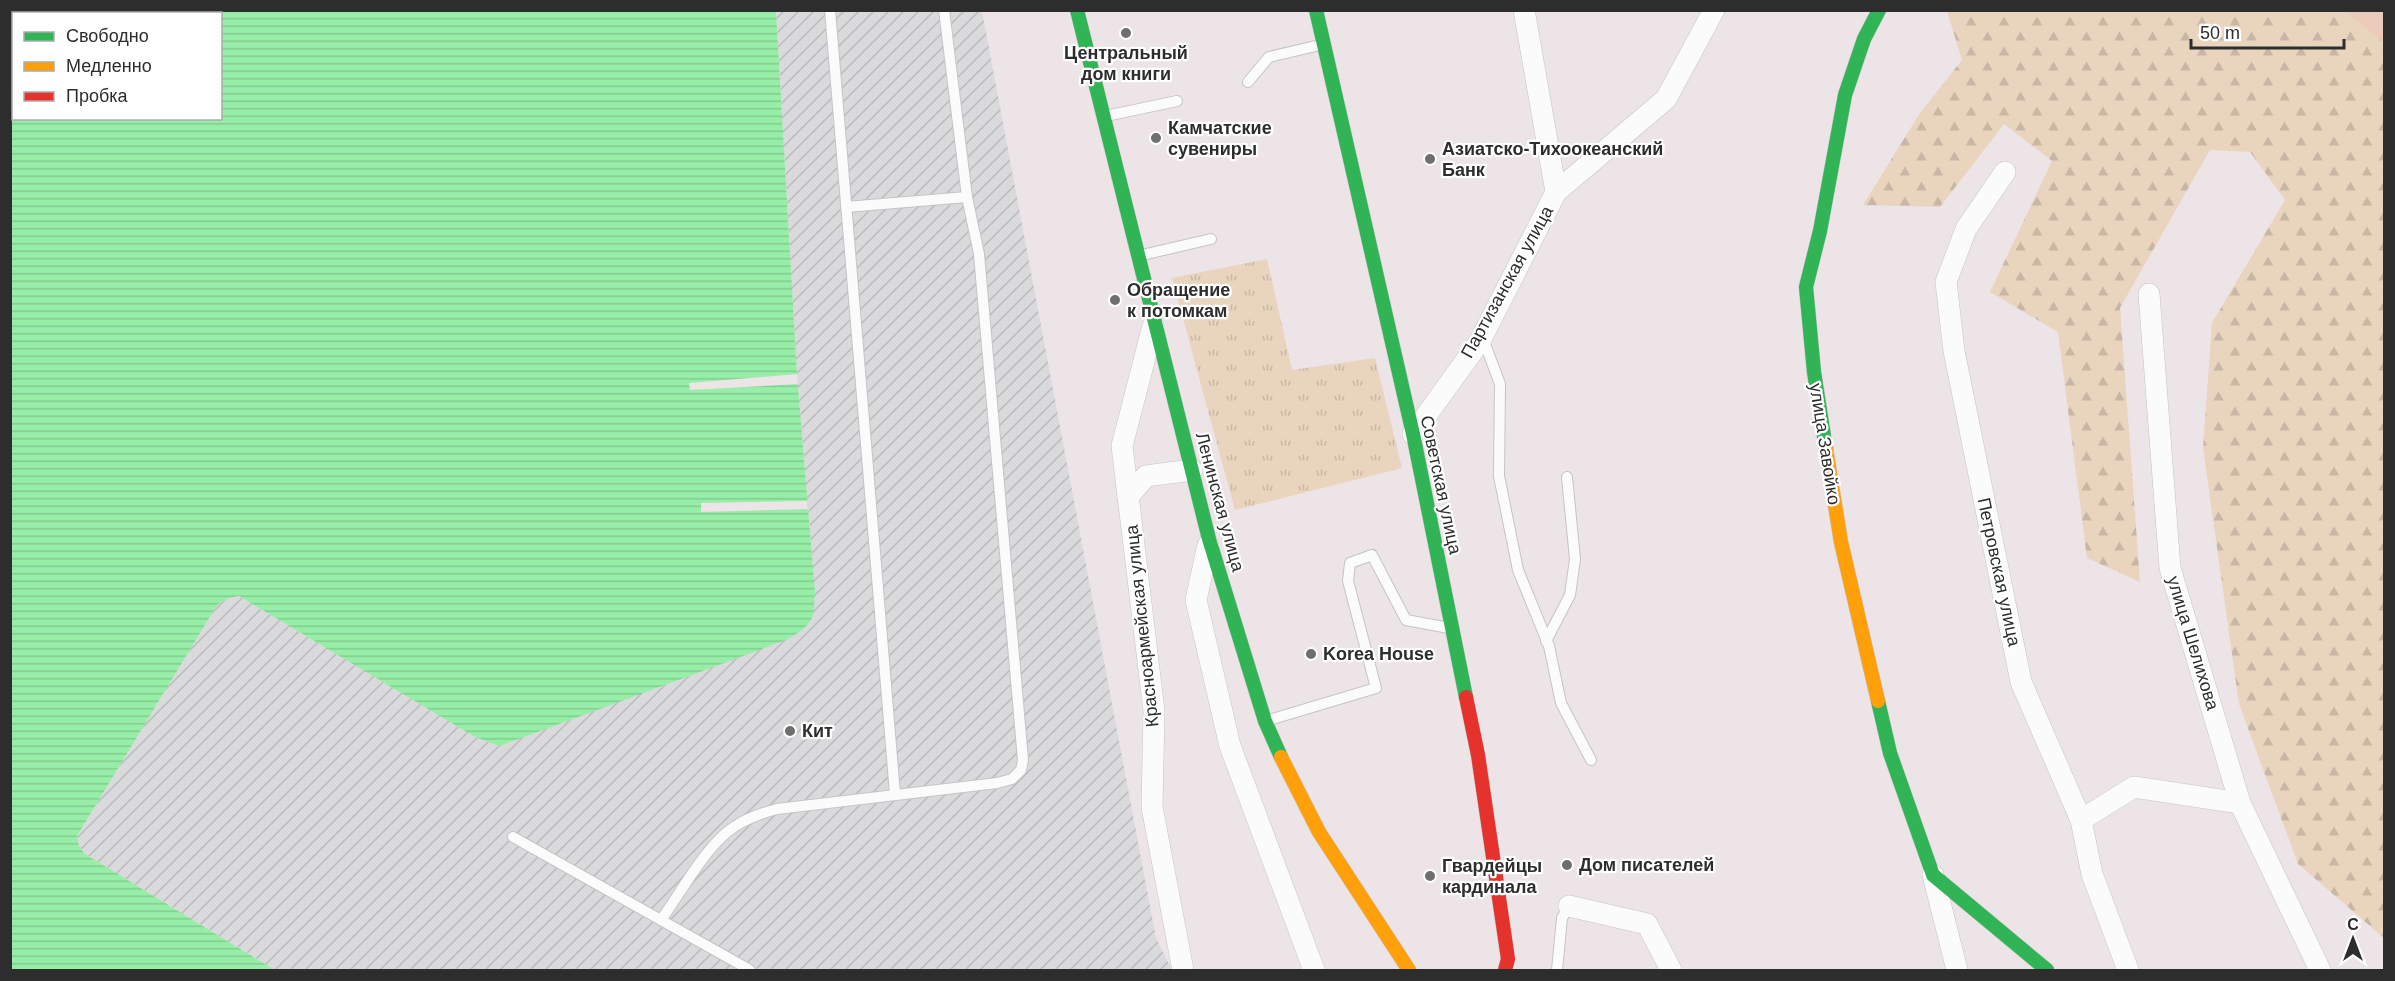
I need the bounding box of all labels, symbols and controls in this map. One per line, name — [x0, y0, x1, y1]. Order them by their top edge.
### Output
legend — [12, 12, 222, 120]
scale bar — [2191, 12, 2344, 50]
text: 50 m — [2200, 23, 2240, 43]
text: Свободно — [66, 26, 149, 46]
marker: Центральный дом книги — [1119, 26, 1133, 40]
place label: Центральный дом книги — [1064, 43, 1188, 84]
text: Медленно — [66, 56, 152, 76]
text: Пробка — [66, 86, 129, 106]
place label: Камчатские сувениры — [1168, 118, 1272, 159]
marker: Камчатские сувениры — [1149, 131, 1163, 145]
place label: Азиатско-Тихоокеанский Банк — [1442, 139, 1663, 180]
marker: Азиатско-Тихоокеанский Банк — [1423, 152, 1437, 166]
street label: Партизанская улица — [1457, 202, 1558, 361]
place label: Обращение к потомкам — [1127, 280, 1230, 321]
marker: Обращение к потомкам — [1108, 293, 1122, 307]
street label: улица Завойко — [1806, 382, 1844, 506]
street label: Советская улица — [1417, 414, 1466, 557]
street label: Ленинская улица — [1192, 430, 1248, 575]
street label: Петровская улица — [1973, 496, 2025, 649]
street label: Красноармейская улица — [1121, 523, 1163, 728]
street label: улица Шелихова — [2163, 574, 2223, 713]
place label: Korea House — [1323, 644, 1434, 664]
marker: Korea House — [1304, 647, 1318, 661]
place label: Кит — [802, 721, 833, 741]
marker: Кит — [783, 724, 797, 738]
place label: Дом писателей — [1579, 855, 1714, 875]
place label: Гвардейцы кардинала — [1442, 856, 1542, 897]
marker: Дом писателей — [1560, 858, 1574, 872]
marker: Гвардейцы кардинала — [1423, 869, 1437, 883]
north arrow — [2323, 909, 2383, 969]
text: С — [2347, 916, 2359, 933]

